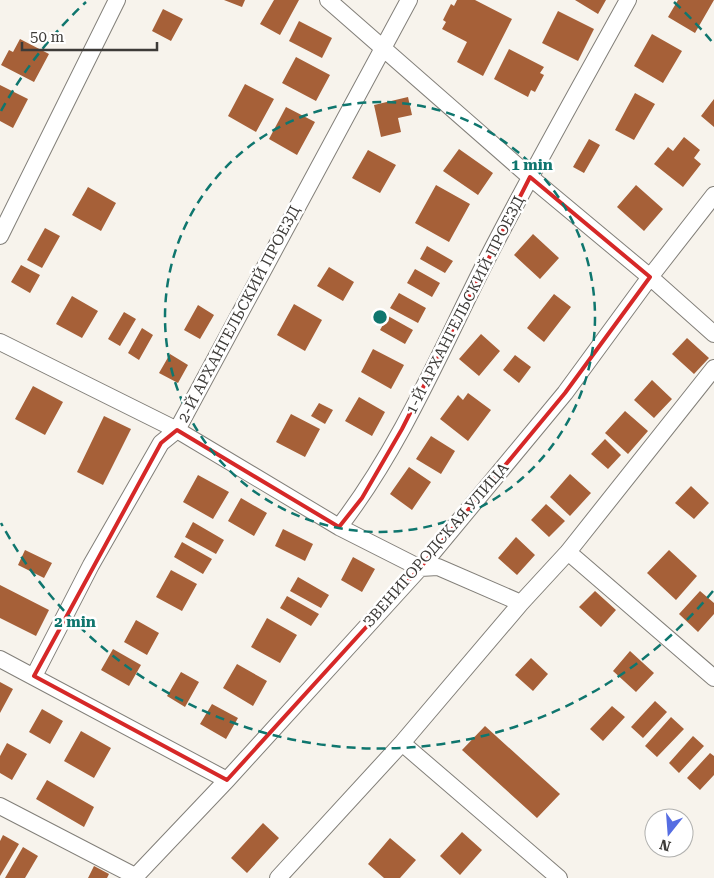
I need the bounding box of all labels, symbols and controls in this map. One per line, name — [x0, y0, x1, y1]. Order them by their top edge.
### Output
scale bar — [22, 20, 158, 52]
text: 50 m — [30, 28, 65, 46]
text: 1 min — [511, 156, 553, 174]
street label: 1-Й АРХАНГЕЛЬСКИЙ ПРОЕЗД — [402, 193, 528, 417]
street label: 2-Й АРХАНГЕЛЬСКИЙ ПРОЕЗД — [174, 203, 304, 425]
centre of rings — [371, 308, 389, 326]
street label: ЗВЕНИГОРОДСКАЯ УЛИЦА — [360, 459, 513, 631]
text: 2 min — [54, 613, 96, 631]
north arrow — [644, 808, 694, 858]
text: N — [657, 836, 673, 855]

